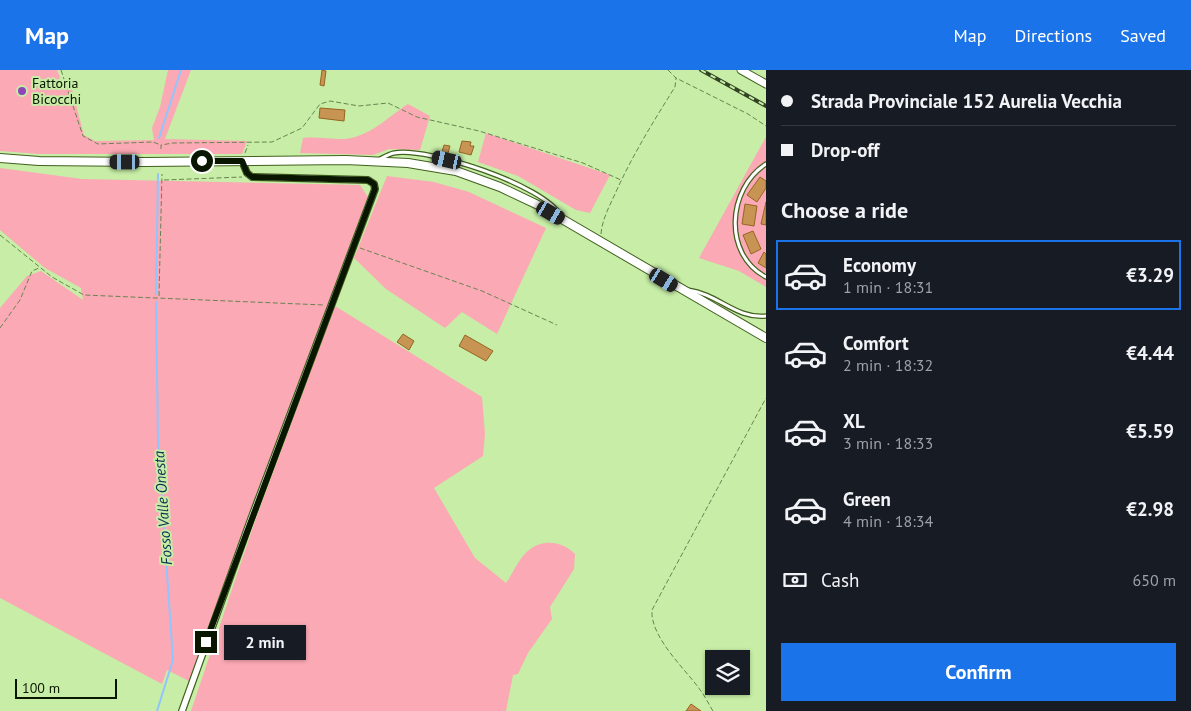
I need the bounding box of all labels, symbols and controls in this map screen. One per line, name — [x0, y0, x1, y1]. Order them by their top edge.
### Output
text: Map — [25, 20, 69, 51]
text: Map — [954, 24, 986, 47]
text: Directions — [1014, 24, 1092, 47]
text: Saved — [1120, 24, 1166, 47]
place label: Fattoria Bicocchi — [32, 74, 81, 108]
marker: Fattoria Bicocchi — [16, 85, 28, 97]
text: Strada Provinciale 152 Aurelia Vecchia — [811, 89, 1122, 113]
text: Drop-off — [811, 138, 879, 162]
car — [430, 149, 463, 171]
route start — [191, 150, 213, 172]
car — [110, 155, 140, 170]
text: Choose a ride — [781, 196, 908, 224]
car — [534, 199, 567, 227]
icon: car — [783, 253, 828, 298]
text: Economy — [843, 253, 916, 277]
text: €3.29 — [1126, 263, 1174, 287]
car — [647, 266, 680, 294]
text: 1 min · 18:31 — [843, 277, 933, 297]
icon: car — [783, 331, 828, 376]
text: Comfort — [843, 331, 909, 355]
text: €4.44 — [1126, 341, 1174, 365]
text: 2 min · 18:32 — [843, 355, 933, 375]
icon: car — [783, 409, 828, 454]
text: XL — [843, 409, 865, 433]
text: €5.59 — [1126, 419, 1174, 443]
text: 3 min · 18:33 — [843, 433, 933, 453]
water label: Fosso Valle Onesta — [149, 450, 176, 566]
icon: car — [783, 487, 828, 532]
text: Green — [843, 487, 891, 511]
text: €2.98 — [1126, 497, 1174, 521]
text: 4 min · 18:34 — [843, 511, 933, 531]
icon: cash — [781, 566, 809, 594]
text: Cash — [821, 568, 859, 592]
text: 650 m — [1133, 570, 1176, 590]
callout: 2 min — [224, 624, 306, 660]
route end — [195, 631, 217, 653]
text: 2 min — [245, 632, 285, 652]
button: Confirm — [781, 643, 1176, 701]
map controls — [705, 650, 750, 695]
button: layers — [705, 650, 750, 695]
scale bar — [15, 676, 118, 699]
text: 100 m — [22, 679, 60, 697]

